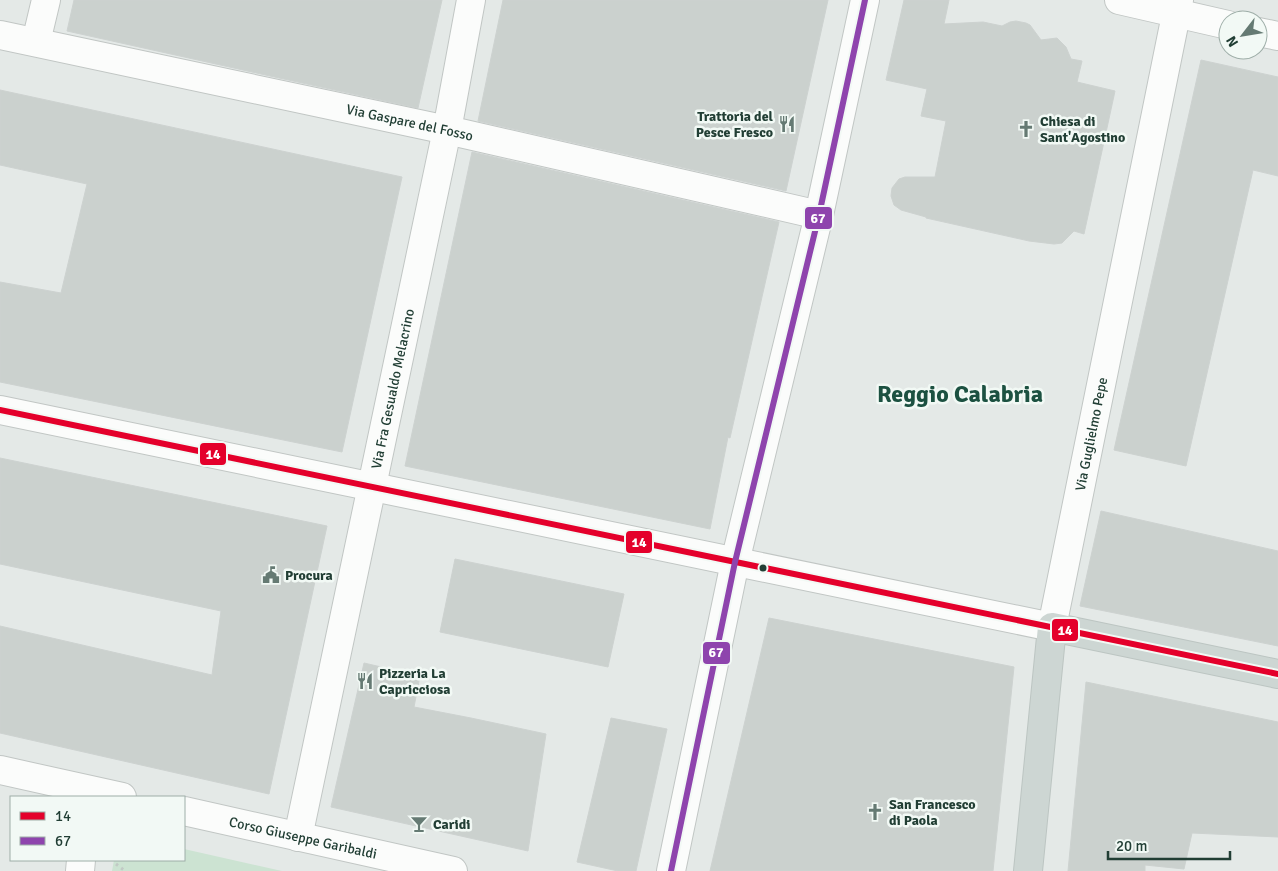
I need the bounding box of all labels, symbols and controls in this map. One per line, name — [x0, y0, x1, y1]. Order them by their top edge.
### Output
north arrow — [1218, 10, 1268, 60]
text: N — [1222, 33, 1242, 50]
street label: Via Gaspare del Fosso — [345, 101, 475, 145]
place label: Trattoria del Pesce Fresco — [696, 108, 774, 141]
place label: Chiesa di Sant'Agostino — [1040, 113, 1125, 146]
restaurant icon: Trattoria del Pesce Fresco — [777, 114, 797, 134]
church icon: Chiesa di Sant'Agostino — [1016, 119, 1036, 139]
line badge: 67 — [804, 206, 833, 230]
text: 67 — [810, 210, 826, 227]
street label: Via Fra Gesualdo Melacrino — [368, 307, 418, 471]
street label: Via Guglielmo Pepe — [1072, 376, 1111, 493]
district label: Reggio Calabria — [877, 379, 1043, 409]
line badge: 14 — [199, 442, 227, 466]
text: 14 — [205, 446, 221, 463]
line badge: 14 — [625, 530, 653, 554]
text: 14 — [631, 534, 647, 551]
unlabelled marker — [758, 563, 768, 573]
public building icon: Procura — [261, 565, 281, 585]
place label: Procura — [285, 567, 333, 584]
line badge: 14 — [1051, 618, 1079, 642]
text: 14 — [1057, 622, 1073, 639]
line badge: 67 — [702, 641, 731, 665]
text: 67 — [708, 644, 724, 661]
place label: Pizzeria La Capricciosa — [379, 665, 450, 698]
restaurant icon: Pizzeria La Capricciosa — [355, 671, 375, 691]
legend — [10, 796, 185, 861]
place label: San Francesco di Paola — [889, 796, 976, 829]
church icon: San Francesco di Paola — [865, 802, 885, 822]
text: 14 — [55, 807, 71, 825]
street label: Corso Giuseppe Garibaldi — [227, 813, 378, 863]
bar icon: Caridi — [409, 814, 429, 834]
place label: Caridi — [433, 816, 470, 833]
scale bar — [1108, 828, 1230, 860]
text: 67 — [55, 832, 71, 850]
text: 20 m — [1116, 837, 1147, 855]

